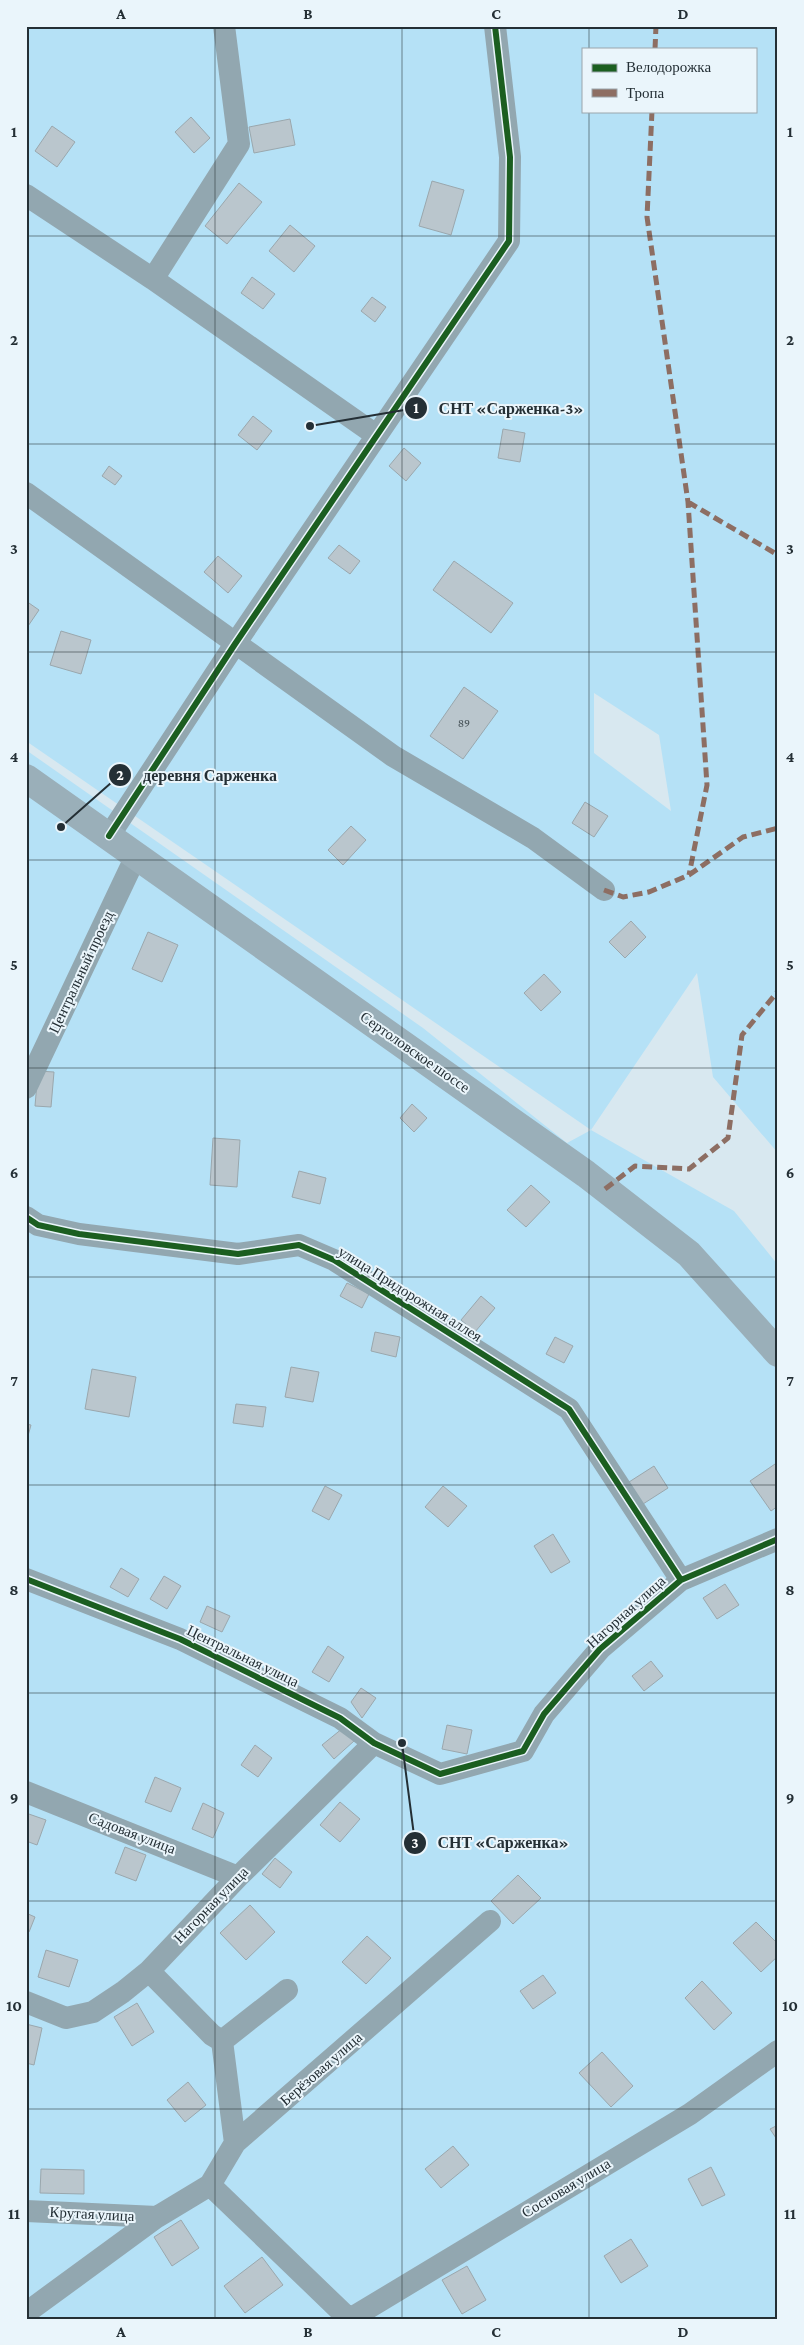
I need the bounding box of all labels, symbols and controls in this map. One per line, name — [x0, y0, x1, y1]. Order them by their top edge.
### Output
text: A — [115, 5, 126, 22]
text: B — [303, 5, 313, 22]
text: C — [491, 5, 501, 22]
text: D — [677, 5, 689, 22]
legend — [582, 48, 756, 112]
text: Велодорожка — [626, 59, 711, 75]
text: Тропа — [626, 85, 665, 101]
text: 1 — [11, 123, 17, 140]
text: 1 — [787, 123, 793, 140]
text: 2 — [10, 331, 18, 348]
text: 2 — [786, 331, 794, 348]
callout: СНТ «Сарженка-3» — [403, 393, 593, 424]
text: 1 — [413, 400, 419, 416]
text: СНТ «Сарженка-3» — [439, 400, 583, 418]
text: 3 — [10, 540, 18, 557]
text: 3 — [786, 540, 794, 557]
house number: 89 — [458, 716, 470, 730]
text: 4 — [10, 748, 19, 765]
text: 4 — [786, 748, 795, 765]
callout: деревня Сарженка — [108, 760, 287, 791]
text: 2 — [116, 767, 124, 783]
text: деревня Сарженка — [143, 767, 277, 785]
street label: Центральный проезд — [46, 908, 117, 1036]
text: 5 — [10, 956, 18, 973]
text: 5 — [786, 956, 794, 973]
street label: Сертоловское шоссе — [357, 1008, 473, 1096]
text: 6 — [10, 1164, 18, 1181]
text: 6 — [786, 1164, 794, 1181]
street label: улица Придорожная аллея — [335, 1243, 485, 1345]
text: 7 — [10, 1372, 18, 1389]
text: 7 — [786, 1372, 794, 1389]
street label: Нагорная улица — [584, 1572, 669, 1651]
text: 8 — [9, 1581, 19, 1598]
text: 8 — [785, 1581, 795, 1598]
street label: Центральная улица — [185, 1622, 302, 1690]
text: 9 — [10, 1789, 18, 1806]
text: 9 — [786, 1789, 794, 1806]
street label: Садовая улица — [86, 1809, 178, 1857]
callout: СНТ «Сарженка» — [402, 1827, 578, 1858]
text: СНТ «Сарженка» — [437, 1834, 569, 1852]
text: 3 — [411, 1835, 419, 1851]
street label: Нагорная улица — [171, 1863, 252, 1946]
text: 10 — [6, 1997, 22, 2014]
text: 10 — [782, 1997, 798, 2014]
street label: Берёзовая улица — [277, 2029, 365, 2109]
street label: Сосновая улица — [519, 2155, 613, 2221]
street label: Крутая улица — [49, 2204, 135, 2224]
text: 11 — [8, 2205, 20, 2222]
text: 11 — [784, 2205, 796, 2222]
text: A — [115, 2323, 126, 2340]
text: B — [303, 2323, 313, 2340]
text: C — [491, 2323, 501, 2340]
text: D — [677, 2323, 689, 2340]

